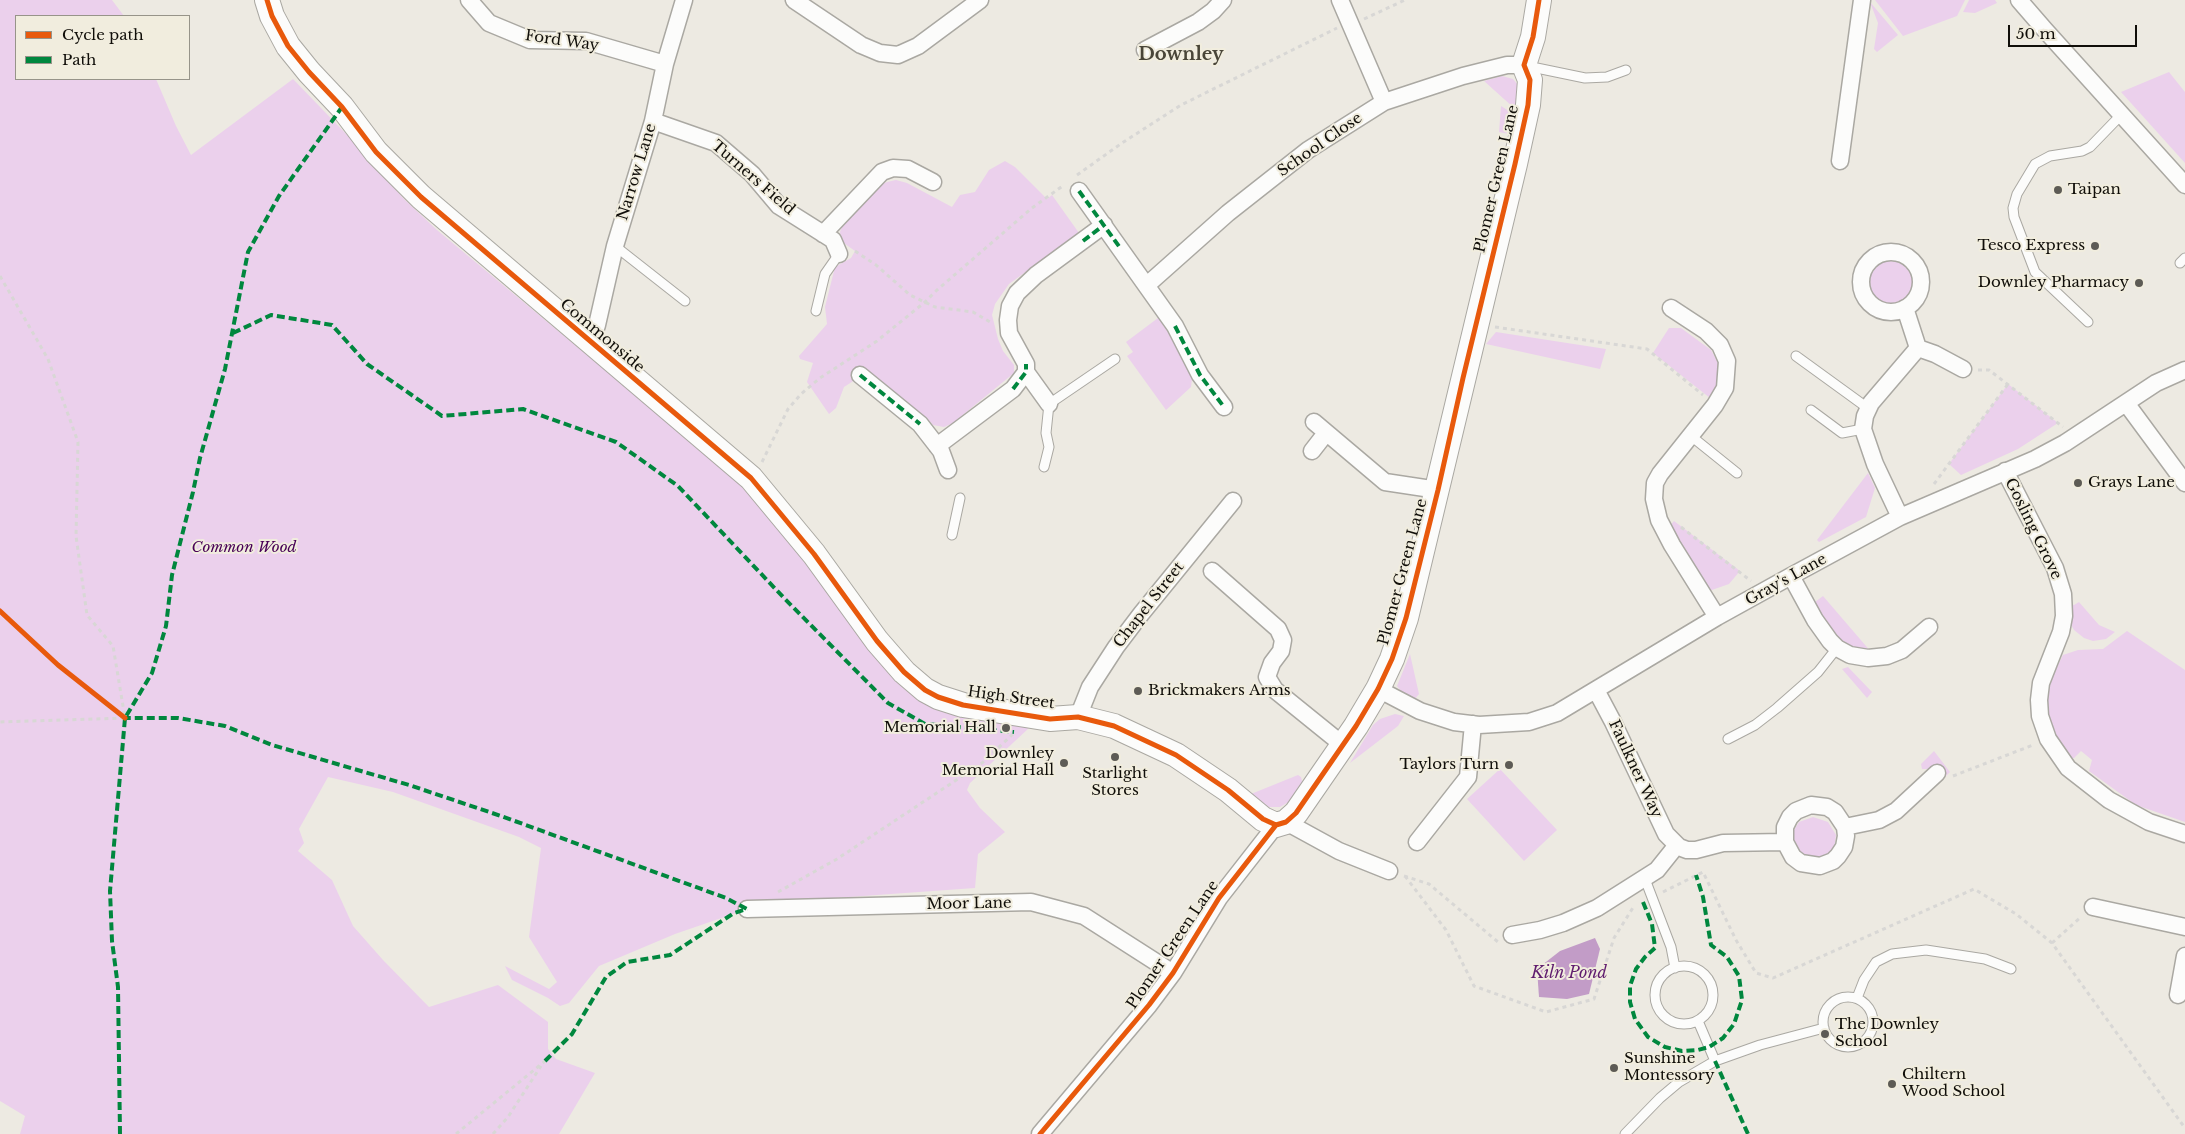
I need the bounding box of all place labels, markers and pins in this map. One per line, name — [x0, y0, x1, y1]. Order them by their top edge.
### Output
place label: Taipan — [2068, 181, 2121, 199]
marker: Taipan — [2052, 184, 2064, 196]
place label: Tesco Express — [1978, 237, 2085, 255]
marker: Tesco Express — [2089, 240, 2101, 252]
place label: Downley Pharmacy — [1978, 274, 2129, 292]
marker: Downley Pharmacy — [2133, 277, 2145, 289]
place label: Grays Lane — [2088, 474, 2175, 492]
marker: Grays Lane — [2072, 477, 2084, 489]
place label: Brickmakers Arms — [1148, 682, 1291, 700]
marker: Brickmakers Arms — [1132, 685, 1144, 697]
place label: Memorial Hall — [884, 719, 996, 737]
marker: Memorial Hall — [1000, 722, 1012, 734]
place label: Downley Memorial Hall — [942, 745, 1054, 780]
marker: Starlight Stores — [1109, 751, 1121, 763]
place label: Taylors Turn — [1399, 756, 1499, 774]
marker: Downley Memorial Hall — [1058, 757, 1070, 769]
marker: Taylors Turn — [1503, 759, 1515, 771]
place label: Starlight Stores — [1082, 765, 1148, 800]
place label: The Downley School — [1835, 1016, 1939, 1051]
marker: The Downley School — [1819, 1028, 1831, 1040]
place label: Sunshine Montessory — [1624, 1050, 1715, 1085]
marker: Sunshine Montessory — [1608, 1062, 1620, 1074]
place label: Chiltern Wood School — [1902, 1066, 2005, 1101]
marker: Chiltern Wood School — [1886, 1078, 1898, 1090]

